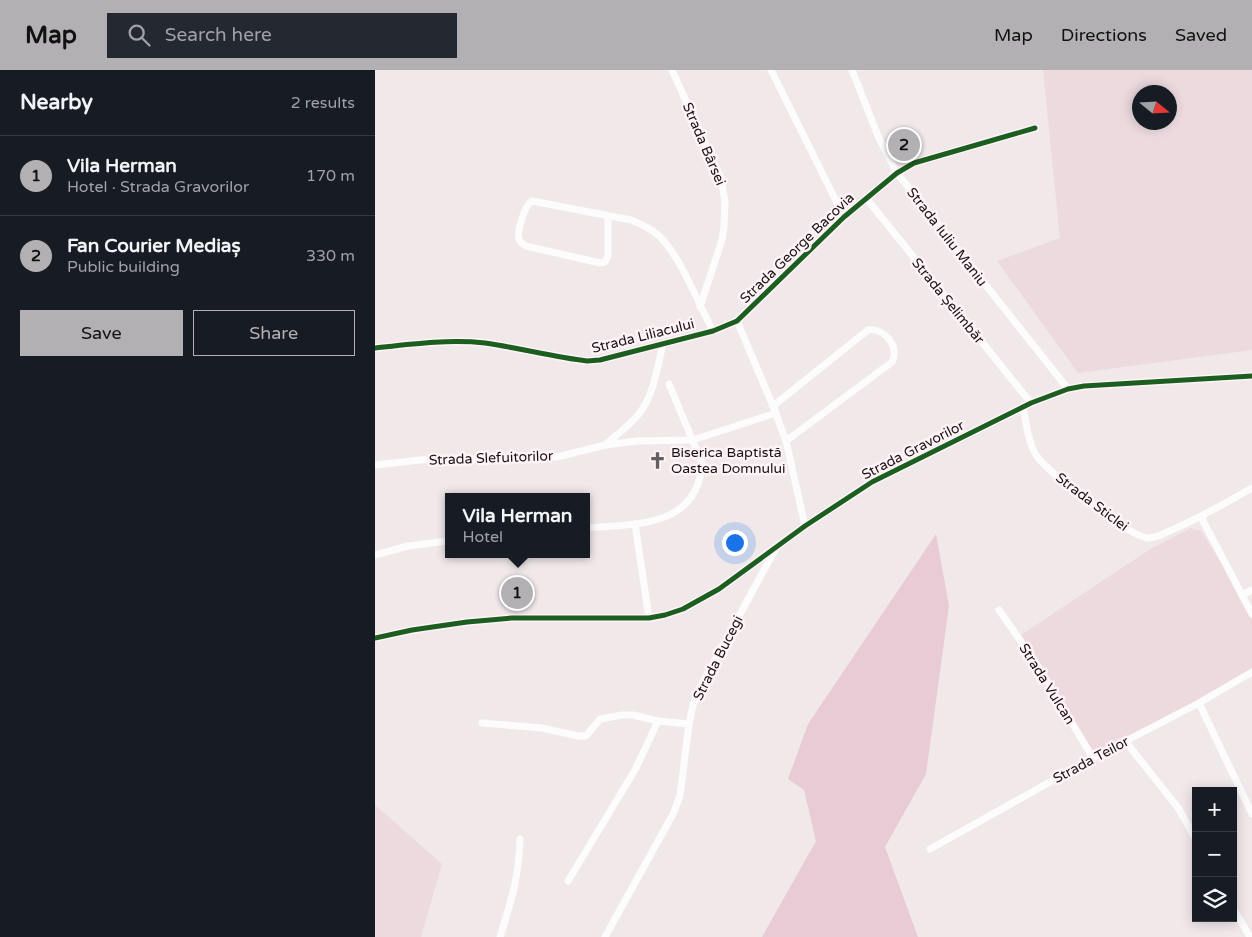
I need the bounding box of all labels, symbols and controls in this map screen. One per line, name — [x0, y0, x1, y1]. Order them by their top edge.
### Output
search box — [107, 13, 457, 58]
text: Map — [25, 21, 77, 50]
icon: search — [125, 21, 153, 49]
text: Search here — [165, 24, 272, 46]
text: Map — [994, 24, 1033, 46]
text: Directions — [1061, 24, 1147, 46]
text: Saved — [1175, 24, 1227, 46]
north arrow — [1132, 85, 1177, 130]
text: Nearby — [20, 90, 93, 115]
text: 2 results — [291, 93, 355, 113]
street label: Strada Bârsei — [679, 100, 729, 188]
pin: 2 — [888, 126, 920, 164]
text: Vila Herman — [67, 155, 177, 177]
text: 1 — [31, 166, 41, 186]
text: 170 m — [306, 166, 355, 186]
text: Hotel · Strada Gravorilor — [67, 177, 249, 197]
street label: Strada Iuliu Maniu — [903, 184, 991, 290]
street label: Strada George Bacovia — [736, 189, 858, 307]
text: Fan Courier Mediaș — [67, 235, 241, 257]
text: 2 — [31, 246, 41, 266]
text: 330 m — [306, 246, 355, 266]
street label: Strada Șelimbăr — [908, 255, 988, 348]
text: Public building — [67, 257, 180, 277]
button: Save — [20, 310, 183, 356]
button: Share — [193, 310, 355, 356]
street label: Strada Liliacului — [590, 315, 696, 357]
street label: Strada Gravorilor — [859, 416, 968, 483]
place label: Biserica Baptistă Oastea Domnului — [671, 444, 786, 477]
street label: Strada Slefuitorilor — [428, 447, 554, 469]
church icon: Biserica Baptistă Oastea Domnului — [647, 450, 667, 470]
street label: Strada Sticlei — [1052, 469, 1132, 535]
popup — [445, 493, 590, 558]
text: Vila Herman — [463, 505, 572, 527]
text: Hotel — [463, 527, 503, 547]
your location — [722, 530, 748, 556]
pin: 1 — [501, 574, 533, 612]
street label: Strada Bucegi — [689, 613, 747, 703]
street label: Strada Vulcan — [1015, 640, 1079, 728]
street label: Strada Teilor — [1050, 733, 1132, 787]
map controls — [1192, 787, 1237, 922]
button: + — [1192, 787, 1237, 832]
button: − — [1192, 832, 1237, 877]
button: layers — [1192, 877, 1237, 922]

